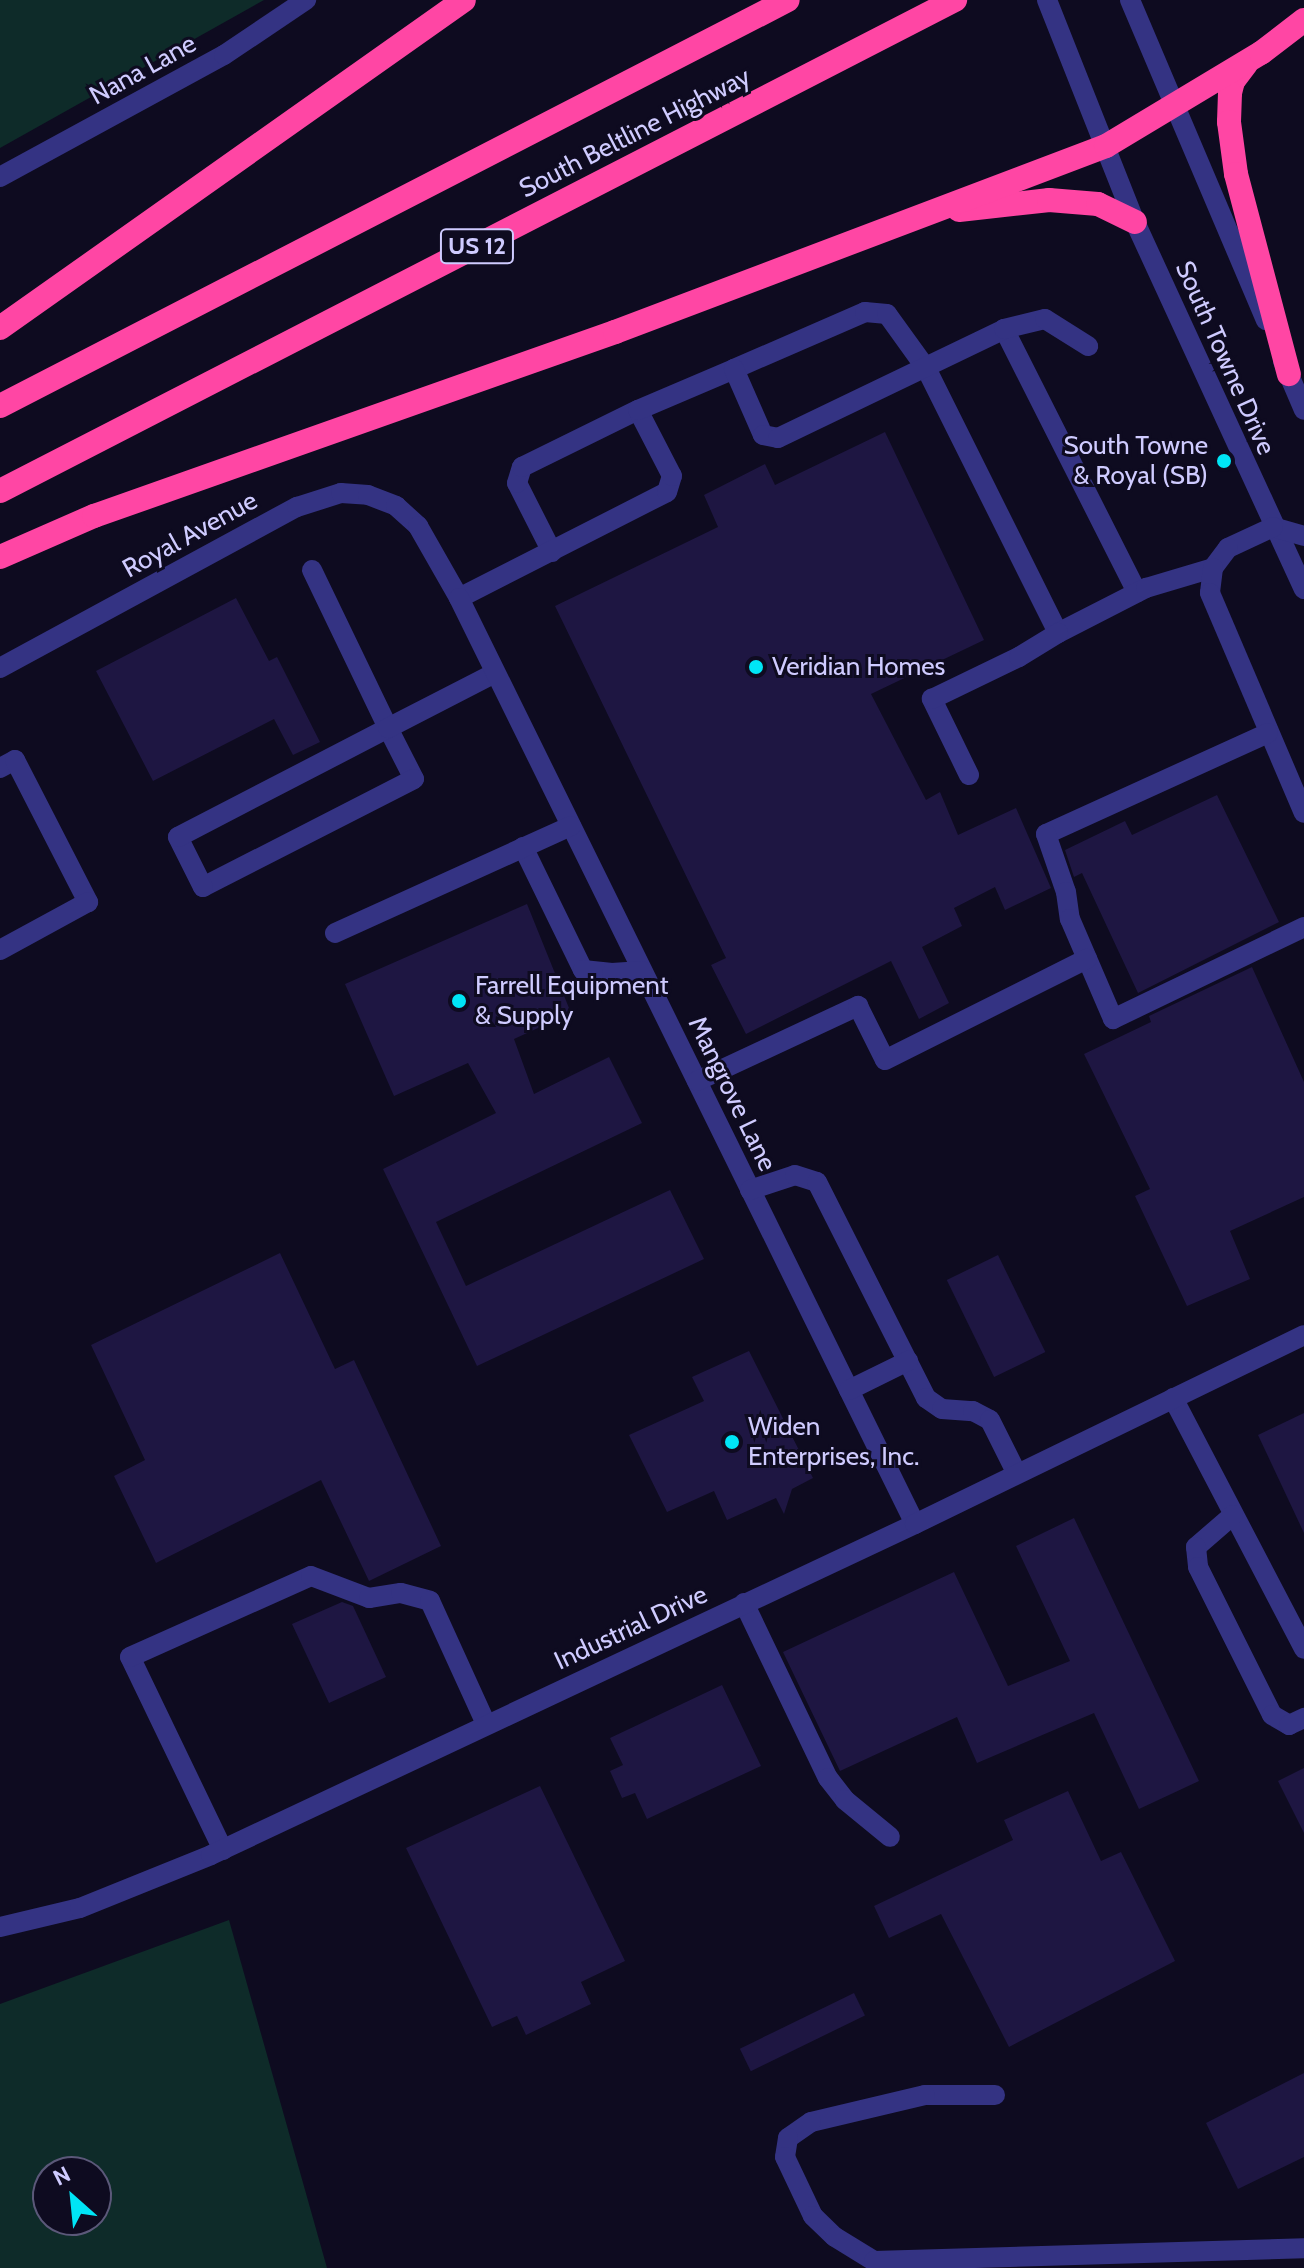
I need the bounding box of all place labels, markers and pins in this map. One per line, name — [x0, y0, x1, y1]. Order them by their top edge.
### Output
place label: South Towne & Royal (SB) — [1064, 430, 1208, 492]
marker: South Towne & Royal (SB) — [1215, 452, 1233, 470]
place label: Veridian Homes — [772, 651, 945, 683]
marker: Veridian Homes — [747, 658, 765, 676]
place label: Farrell Equipment & Supply — [475, 970, 668, 1032]
marker: Farrell Equipment & Supply — [450, 992, 468, 1010]
place label: Widen Enterprises, Inc. — [748, 1411, 919, 1472]
marker: Widen Enterprises, Inc. — [723, 1433, 741, 1451]

